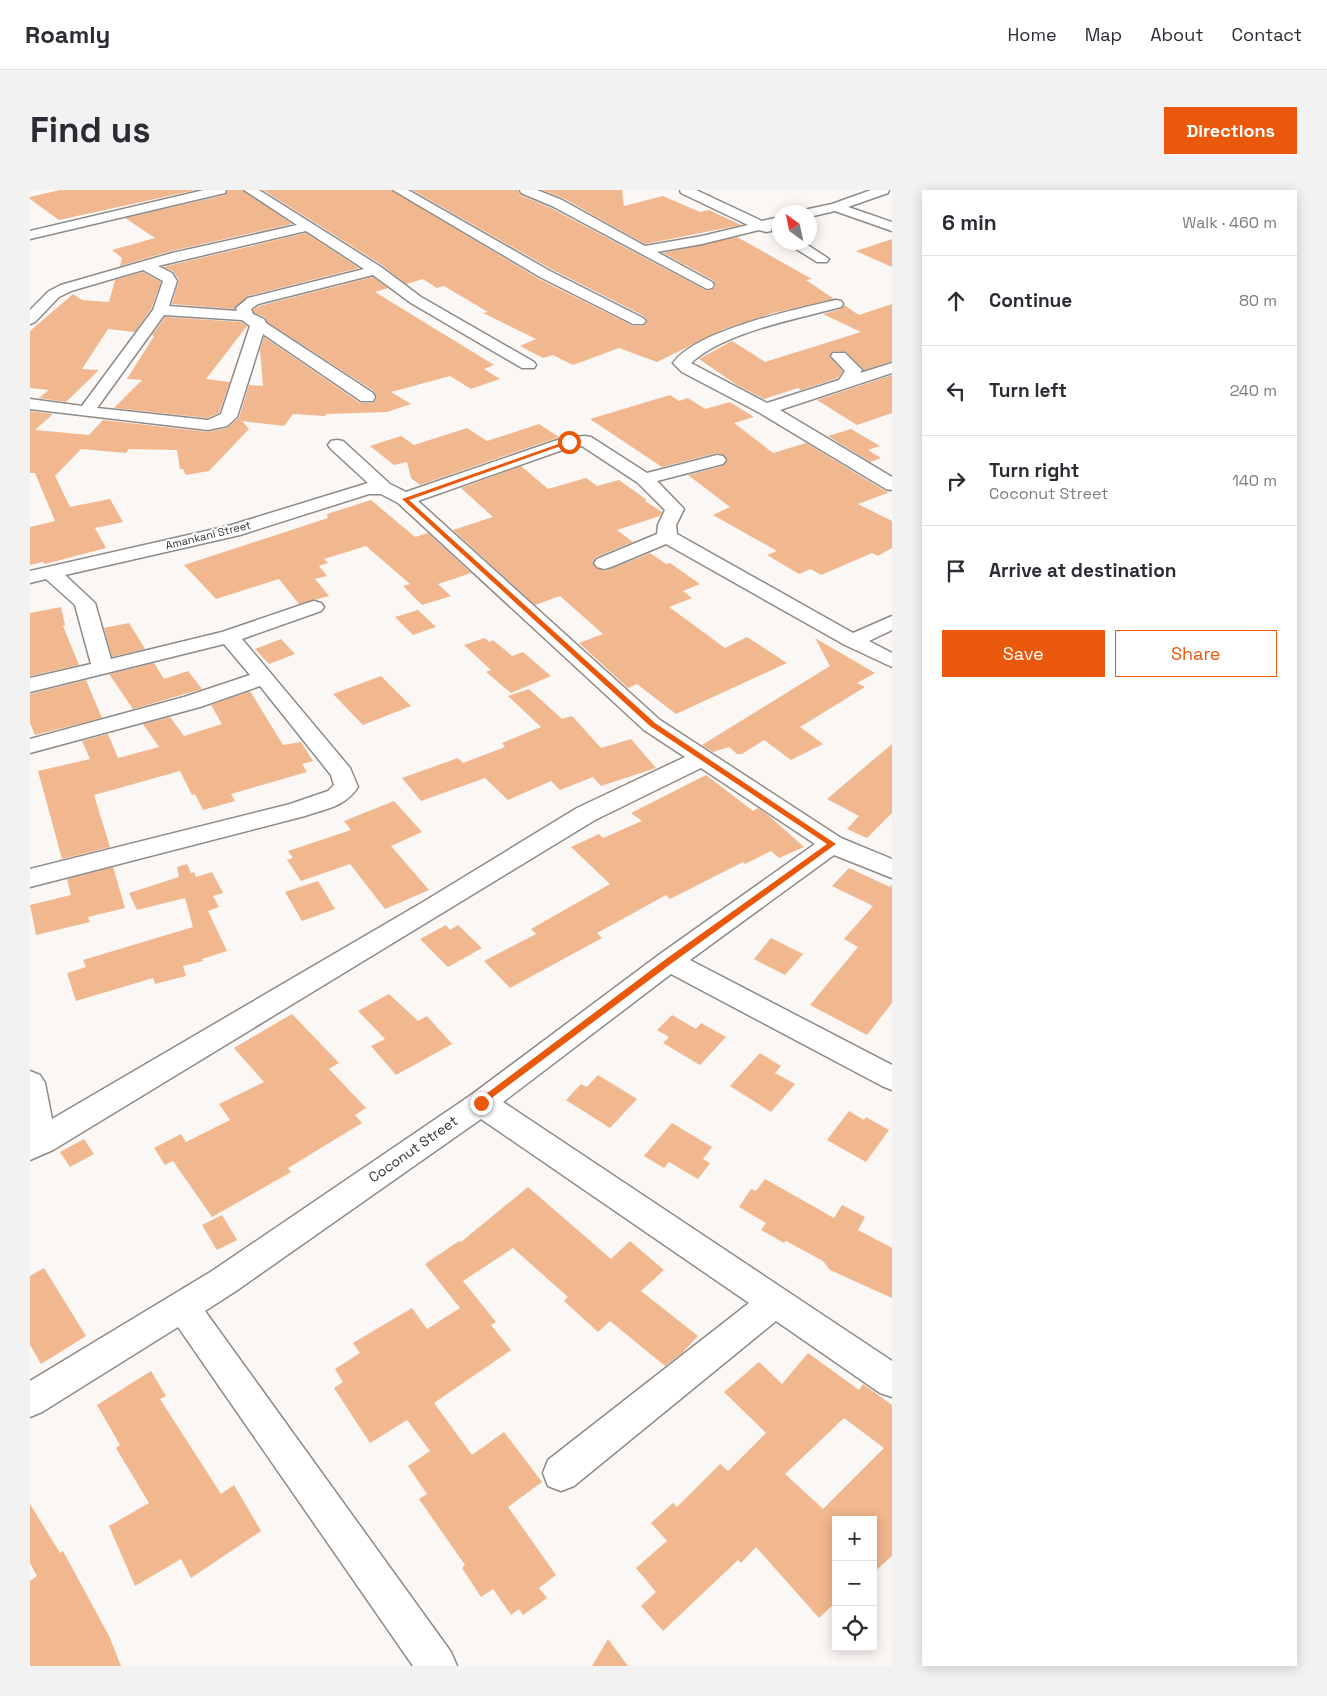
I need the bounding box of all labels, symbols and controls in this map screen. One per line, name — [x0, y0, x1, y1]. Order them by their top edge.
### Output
text: Roamly — [25, 19, 110, 50]
text: Home — [1008, 23, 1057, 46]
text: Map — [1085, 23, 1122, 46]
text: About — [1150, 23, 1204, 46]
text: Contact — [1232, 23, 1302, 46]
button: Directions — [1164, 107, 1297, 154]
text: Find us — [30, 108, 151, 152]
north arrow — [772, 205, 817, 250]
text: 6 min — [942, 209, 997, 236]
text: Walk · 460 m — [1182, 212, 1277, 233]
icon: ahead — [942, 287, 970, 315]
text: Continue — [989, 288, 1072, 313]
text: 80 m — [1239, 290, 1277, 311]
icon: left — [942, 377, 970, 405]
text: Turn left — [989, 378, 1067, 403]
text: 240 m — [1230, 380, 1277, 401]
route start — [558, 431, 581, 454]
text: Turn right — [989, 458, 1079, 483]
icon: right — [942, 467, 970, 495]
text: 140 m — [1232, 470, 1277, 491]
text: Coconut Street — [989, 483, 1108, 504]
street label: Amankani Street — [164, 518, 252, 552]
icon: arrive — [942, 557, 970, 585]
text: Arrive at destination — [989, 558, 1177, 583]
button: Save — [942, 630, 1105, 677]
button: Share — [1115, 630, 1277, 677]
route end — [470, 1092, 493, 1115]
street label: Coconut Street — [365, 1112, 461, 1186]
map controls — [832, 1516, 877, 1651]
button: + — [832, 1516, 877, 1561]
button: − — [832, 1561, 877, 1606]
button: locate — [832, 1606, 877, 1651]

